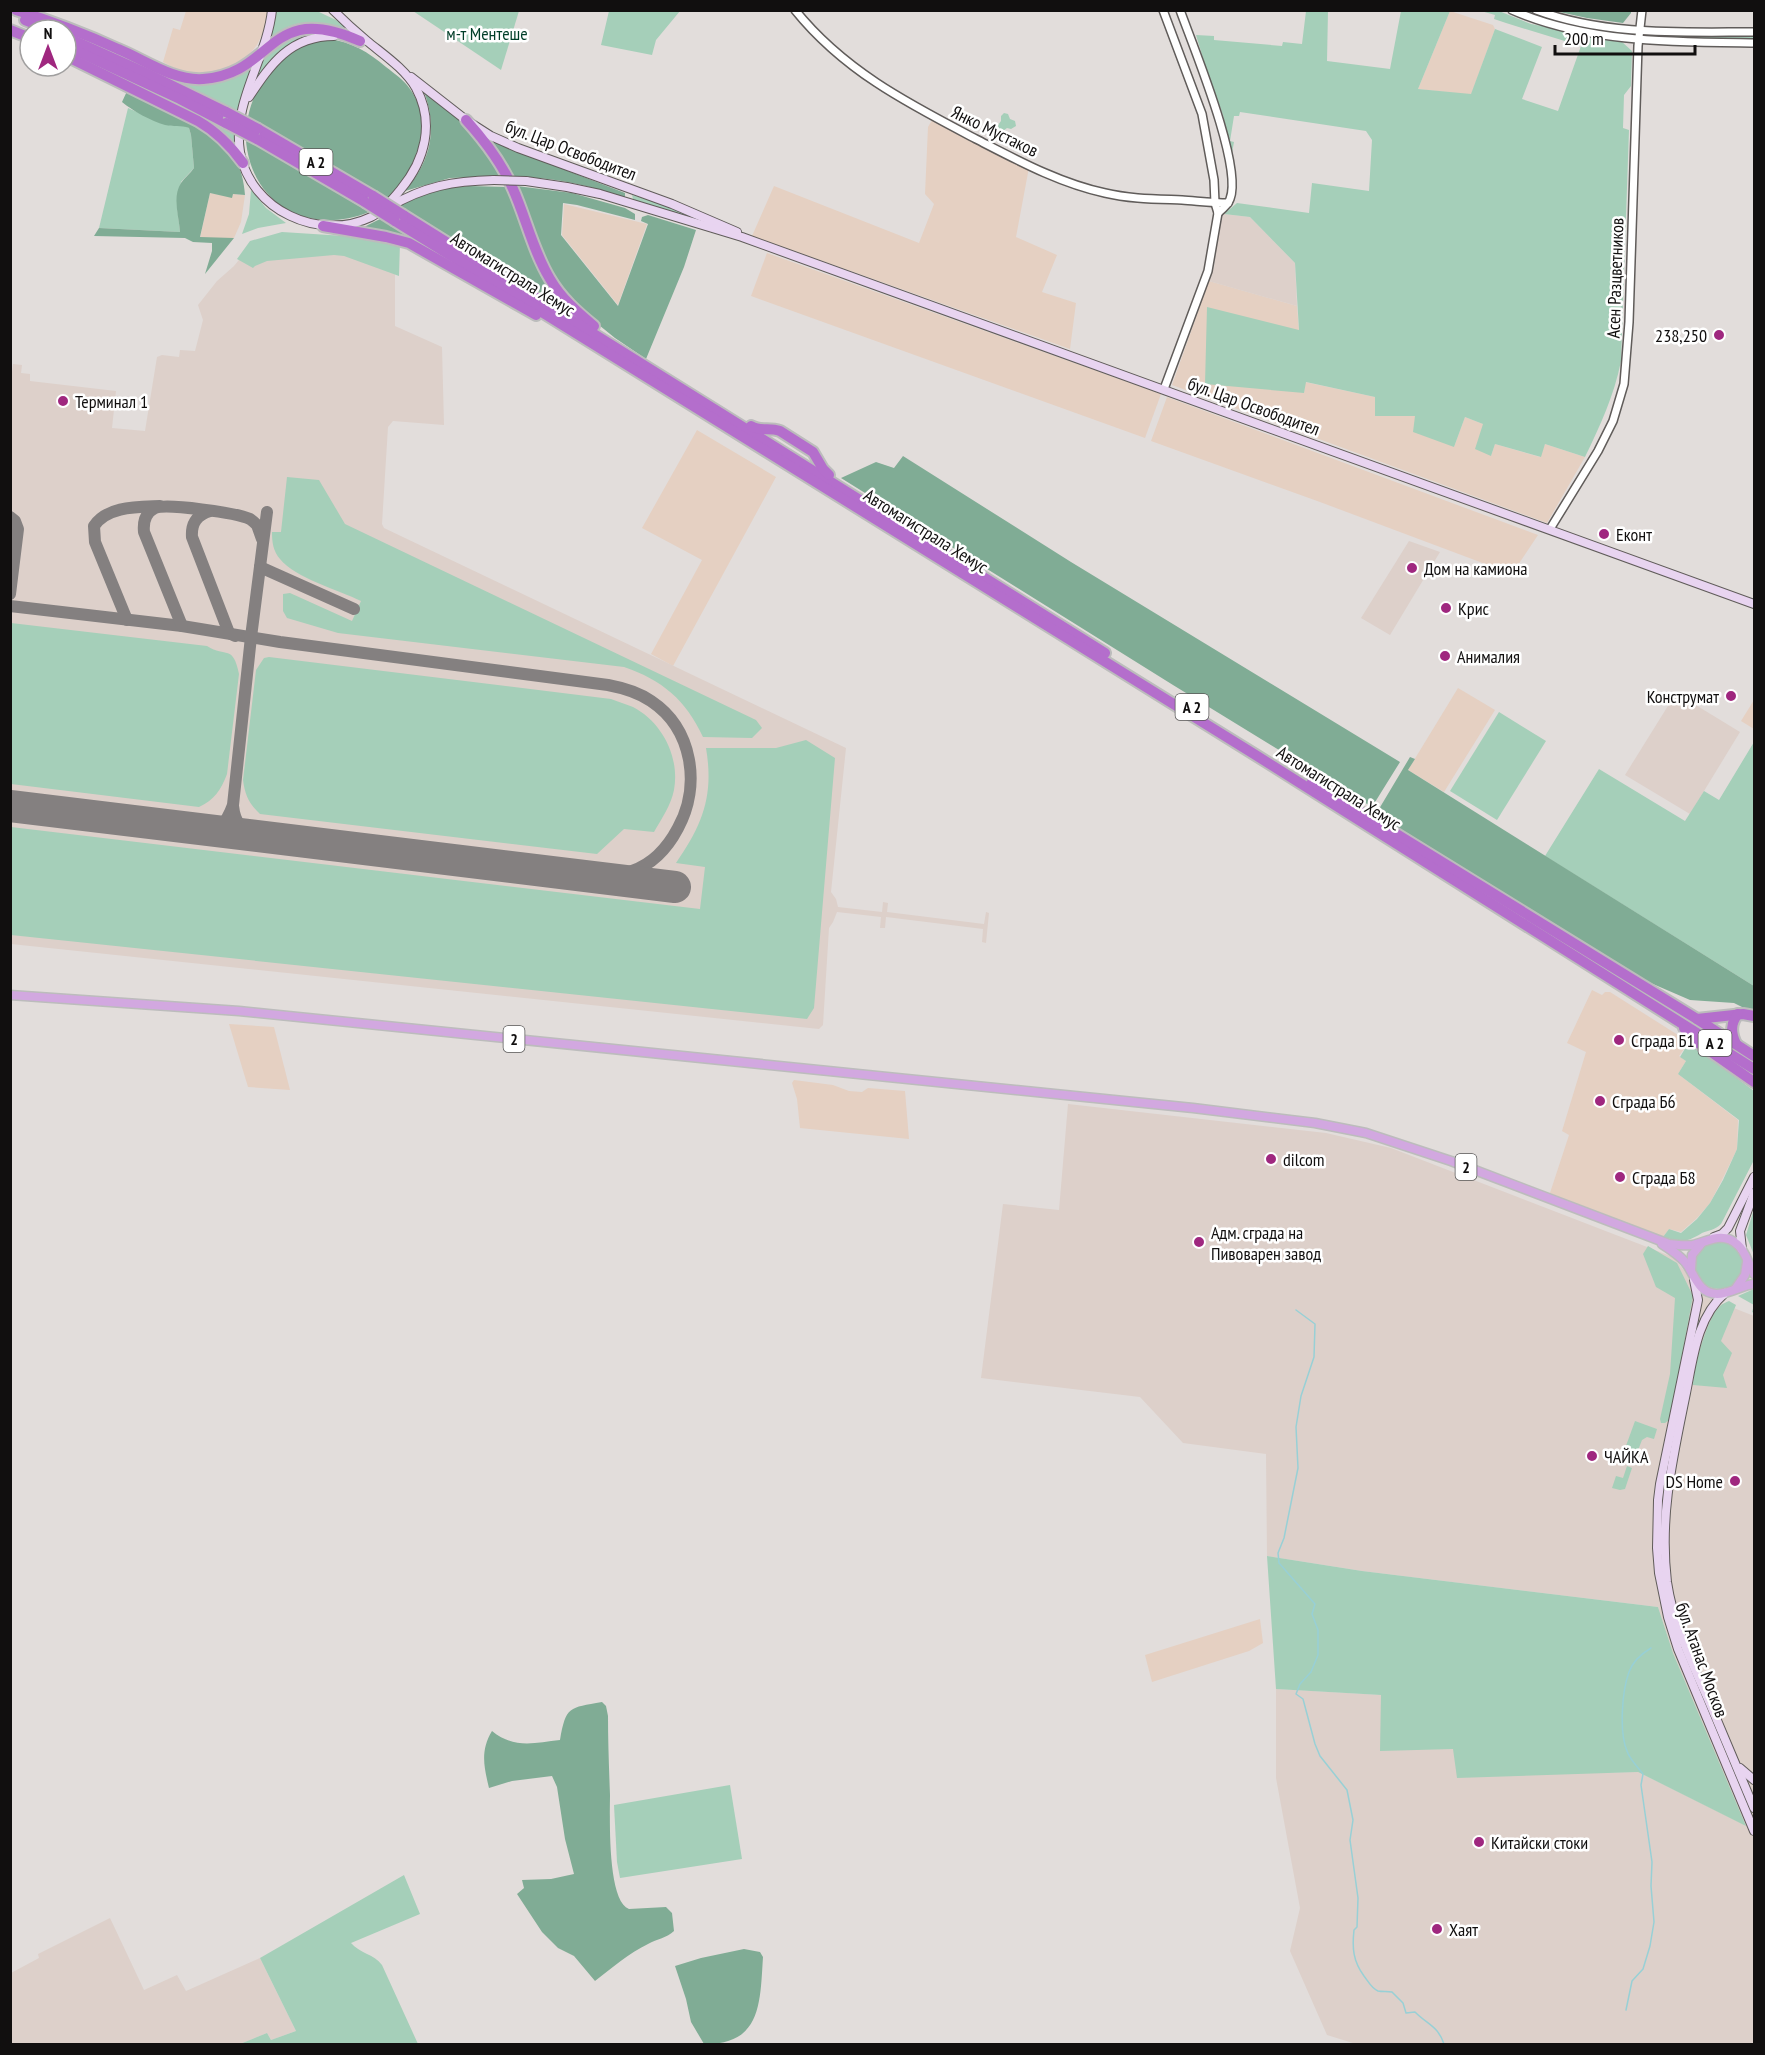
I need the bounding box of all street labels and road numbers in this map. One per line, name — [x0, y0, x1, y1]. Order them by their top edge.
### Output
street label: Янко Мустаков — [948, 100, 1042, 162]
street label: бул. Цар Освободител — [502, 114, 640, 186]
road number: A 2 — [300, 149, 332, 175]
street label: Асен Разцветников — [1601, 217, 1629, 339]
street label: Автомагистрала Хемус — [447, 227, 580, 322]
street label: бул. Цар Освободител — [1185, 371, 1323, 441]
street label: Автомагистрала Хемус — [860, 484, 993, 579]
road number: A 2 — [1176, 694, 1208, 720]
street label: Автомагистрала Хемус — [1273, 741, 1406, 836]
road number: 2 — [504, 1026, 524, 1052]
road number: A 2 — [1698, 1030, 1732, 1056]
road number: 2 — [1456, 1154, 1476, 1180]
street label: бул. Атанас Москов — [1671, 1599, 1733, 1721]

